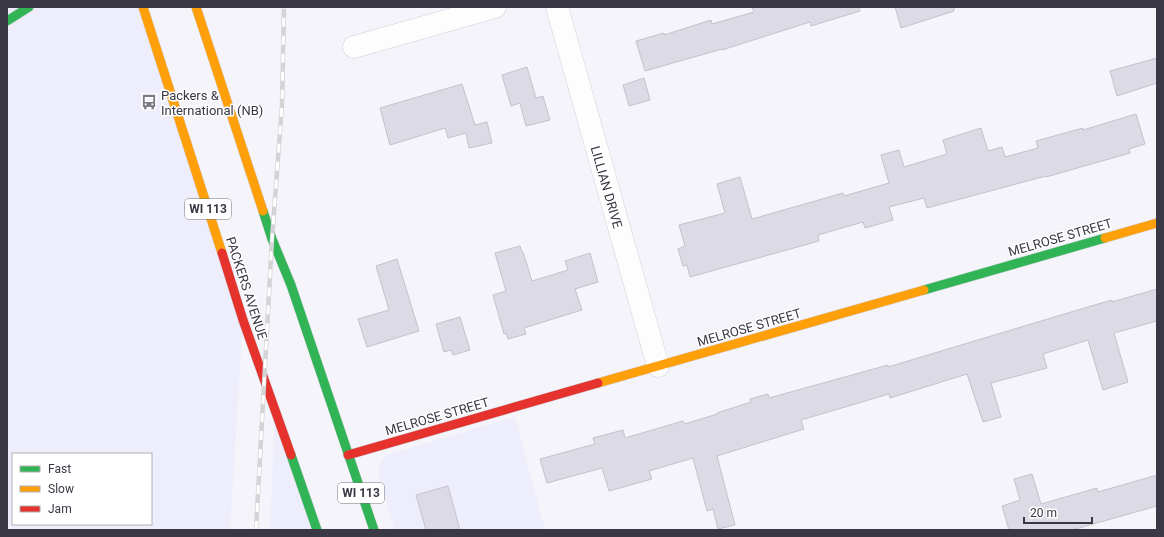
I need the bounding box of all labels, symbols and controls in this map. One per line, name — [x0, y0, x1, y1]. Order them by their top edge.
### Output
place label: Packers & International (NB) — [161, 88, 263, 118]
bus stop icon: Packers & International (NB) — [140, 93, 158, 111]
street label: LILLIAN DRIVE — [588, 144, 625, 230]
road number: WI 113 — [185, 199, 231, 219]
street label: MELROSE STREET — [1007, 215, 1114, 259]
street label: PACKERS AVENUE — [223, 235, 270, 342]
street label: MELROSE STREET — [696, 305, 803, 349]
street label: MELROSE STREET — [384, 394, 491, 438]
legend — [12, 453, 152, 525]
text: Fast — [48, 462, 71, 476]
text: Slow — [48, 482, 74, 496]
road number: WI 113 — [338, 483, 384, 503]
scale bar — [1024, 499, 1092, 525]
text: Jam — [48, 502, 72, 516]
text: 20 m — [1030, 506, 1057, 520]

